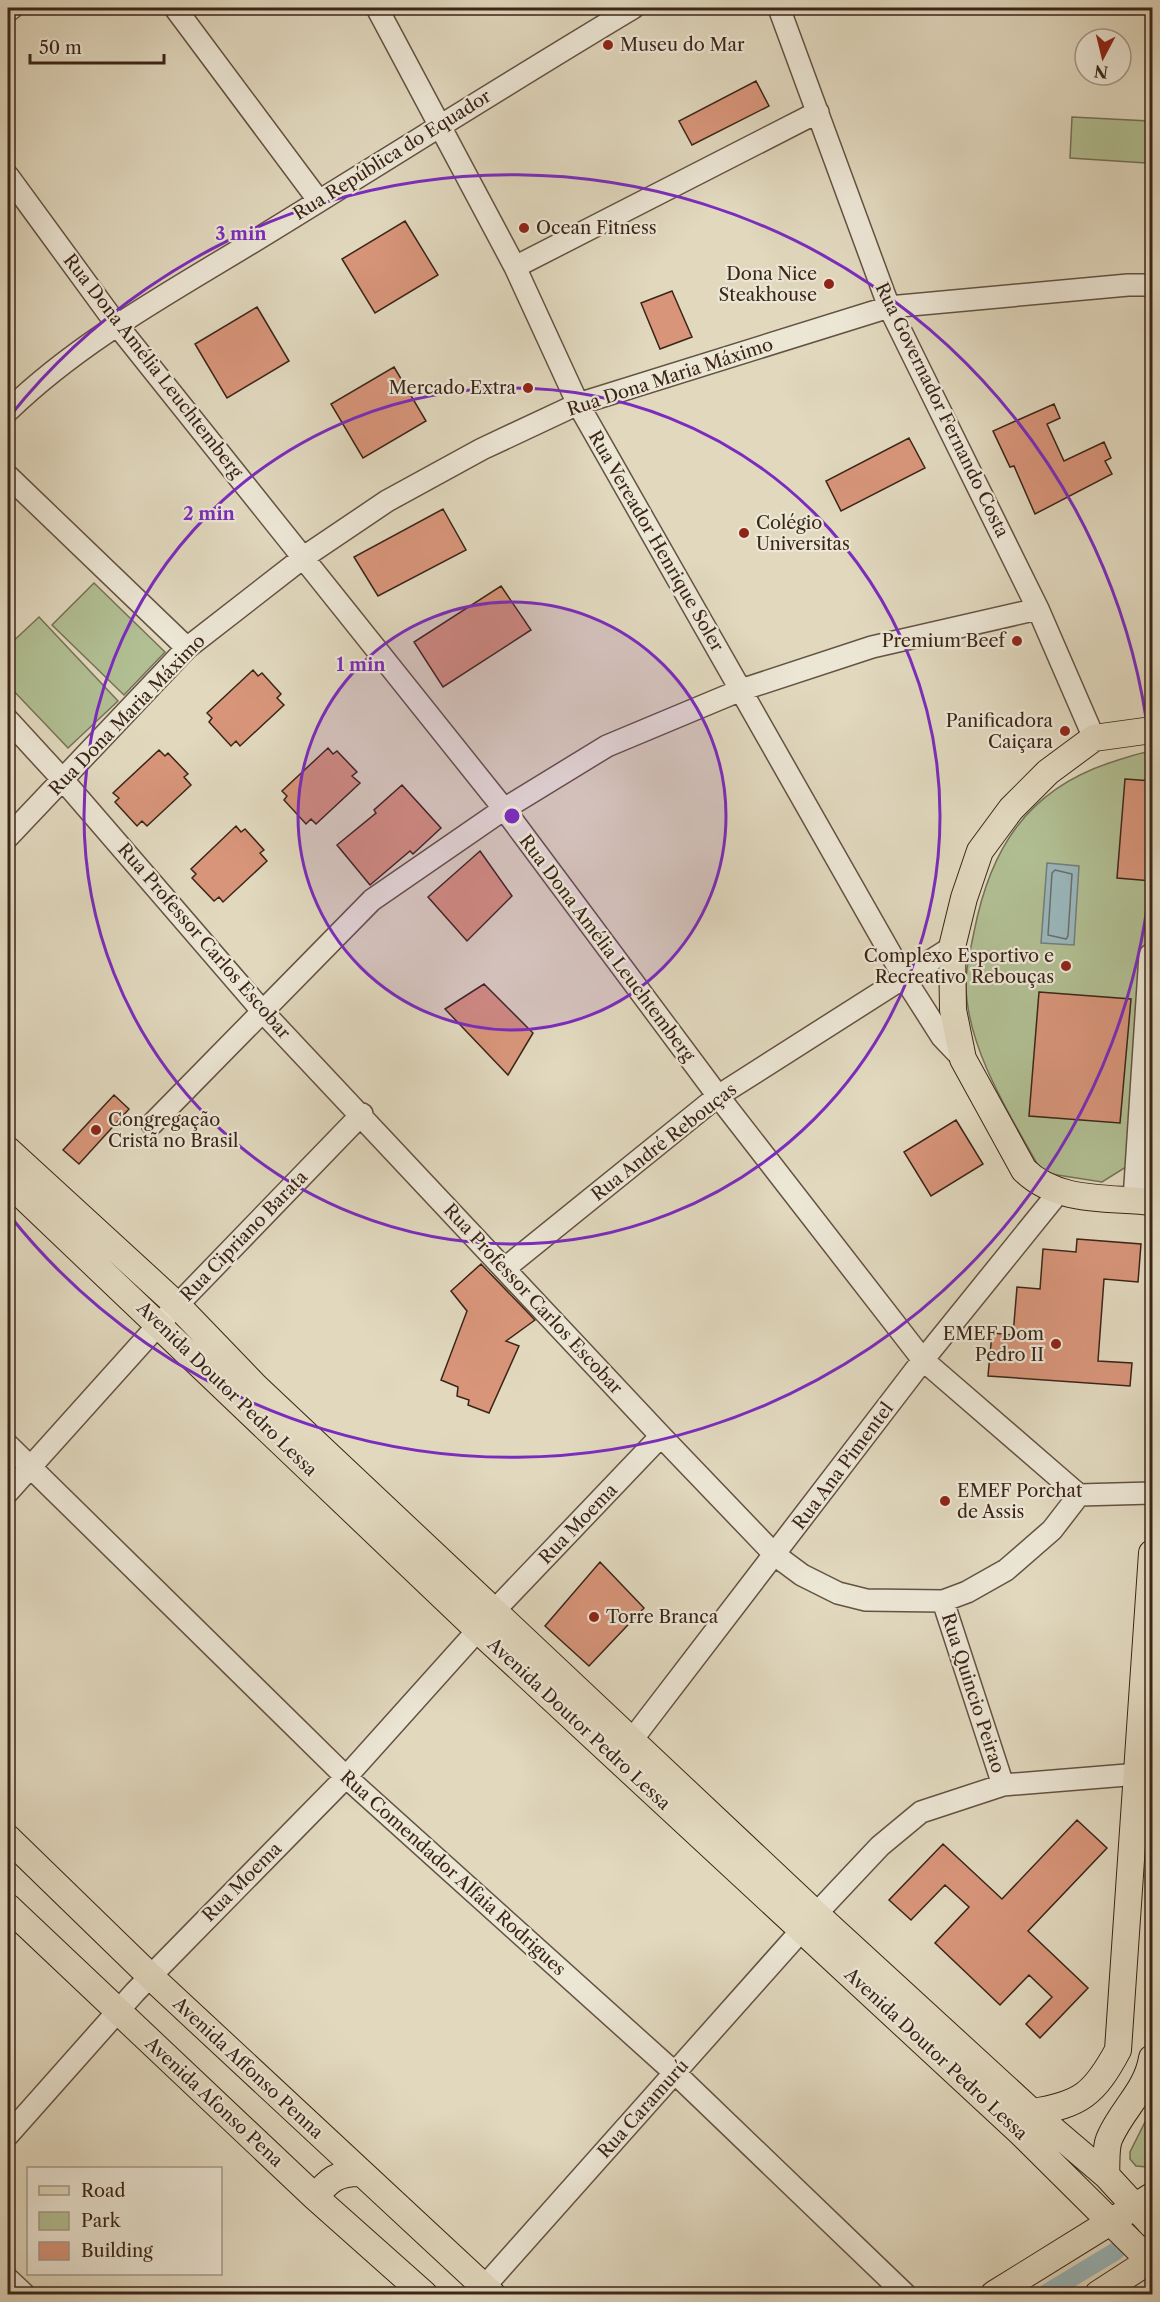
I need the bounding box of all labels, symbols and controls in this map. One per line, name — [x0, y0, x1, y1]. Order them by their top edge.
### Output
scale bar — [30, 27, 164, 65]
north arrow — [1073, 27, 1133, 87]
place label: Museu do Mar — [620, 34, 745, 56]
text: 50 m — [39, 37, 82, 59]
marker: Museu do Mar — [601, 38, 615, 52]
text: N — [1093, 61, 1109, 83]
street label: Rua República do Equador — [289, 85, 495, 225]
place label: Ocean Fitness — [536, 217, 657, 239]
marker: Ocean Fitness — [517, 221, 531, 235]
text: 3 min — [215, 223, 267, 245]
street label: Rua Dona Amélia Leuchtemberg — [59, 250, 248, 483]
place label: Dona Nice Steakhouse — [719, 263, 817, 306]
marker: Dona Nice Steakhouse — [822, 277, 836, 291]
street label: Rua Governador Fernando Costa — [871, 279, 1014, 542]
street label: Rua Dona Maria Máximo — [564, 333, 776, 421]
place label: Mercado Extra — [389, 377, 516, 399]
marker: Mercado Extra — [521, 381, 535, 395]
street label: Rua Vereador Henrique Soler — [584, 427, 729, 656]
text: 2 min — [183, 503, 236, 525]
place label: Colégio Universitas — [756, 512, 850, 555]
marker: Colégio Universitas — [737, 526, 751, 540]
street label: Rua Dona Maria Máximo — [44, 630, 210, 800]
place label: Premium Beef — [882, 630, 1008, 652]
marker: Premium Beef — [1010, 634, 1024, 648]
text: 1 min — [336, 654, 386, 676]
place label: Panificadora Caiçara — [946, 710, 1053, 753]
marker: Panificadora Caiçara — [1058, 724, 1072, 738]
centre of rings — [502, 806, 522, 826]
street label: Rua Dona Amélia Leuchtemberg — [514, 830, 700, 1066]
street label: Rua Professor Carlos Escobar — [113, 839, 295, 1044]
place label: Complexo Esportivo e Recreativo Rebouças — [864, 945, 1054, 988]
marker: Complexo Esportivo e Recreativo Rebouças — [1059, 959, 1073, 973]
street label: Rua André Rebouças — [587, 1078, 741, 1206]
place label: Congregação Cristã no Brasil — [108, 1109, 238, 1152]
marker: Congregação Cristã no Brasil — [89, 1123, 103, 1137]
street label: Rua Cipriano Barata — [176, 1166, 312, 1306]
street label: Rua Professor Carlos Escobar — [439, 1199, 627, 1399]
street label: Avenida Doutor Pedro Lessa — [132, 1296, 322, 1481]
place label: EMEF Dom Pedro II — [943, 1323, 1044, 1366]
marker: EMEF Dom Pedro II — [1049, 1337, 1063, 1351]
street label: Rua Ana Pimentel — [788, 1398, 898, 1534]
street label: Rua Moema — [534, 1479, 622, 1569]
place label: EMEF Porchat de Assis — [957, 1480, 1083, 1523]
marker: EMEF Porchat de Assis — [938, 1494, 952, 1508]
place label: Torre Branca — [606, 1606, 719, 1628]
marker: Torre Branca — [587, 1610, 601, 1624]
street label: Rua Quincio Peirao — [937, 1610, 1009, 1776]
street label: Avenida Doutor Pedro Lessa — [482, 1633, 675, 1815]
street label: Rua Comendador Alfaia Rodrigues — [336, 1766, 570, 1980]
street label: Rua Moema — [198, 1837, 287, 1926]
street label: Avenida Doutor Pedro Lessa — [839, 1963, 1032, 2145]
street label: Avenida Affonso Penna — [168, 1992, 328, 2144]
street label: Avenida Afonso Pena — [140, 2032, 288, 2172]
street label: Rua Caramurú — [593, 2055, 693, 2163]
legend — [27, 2167, 222, 2275]
text: Road — [81, 2180, 126, 2202]
text: Park — [81, 2210, 122, 2232]
text: Building — [81, 2240, 153, 2262]

